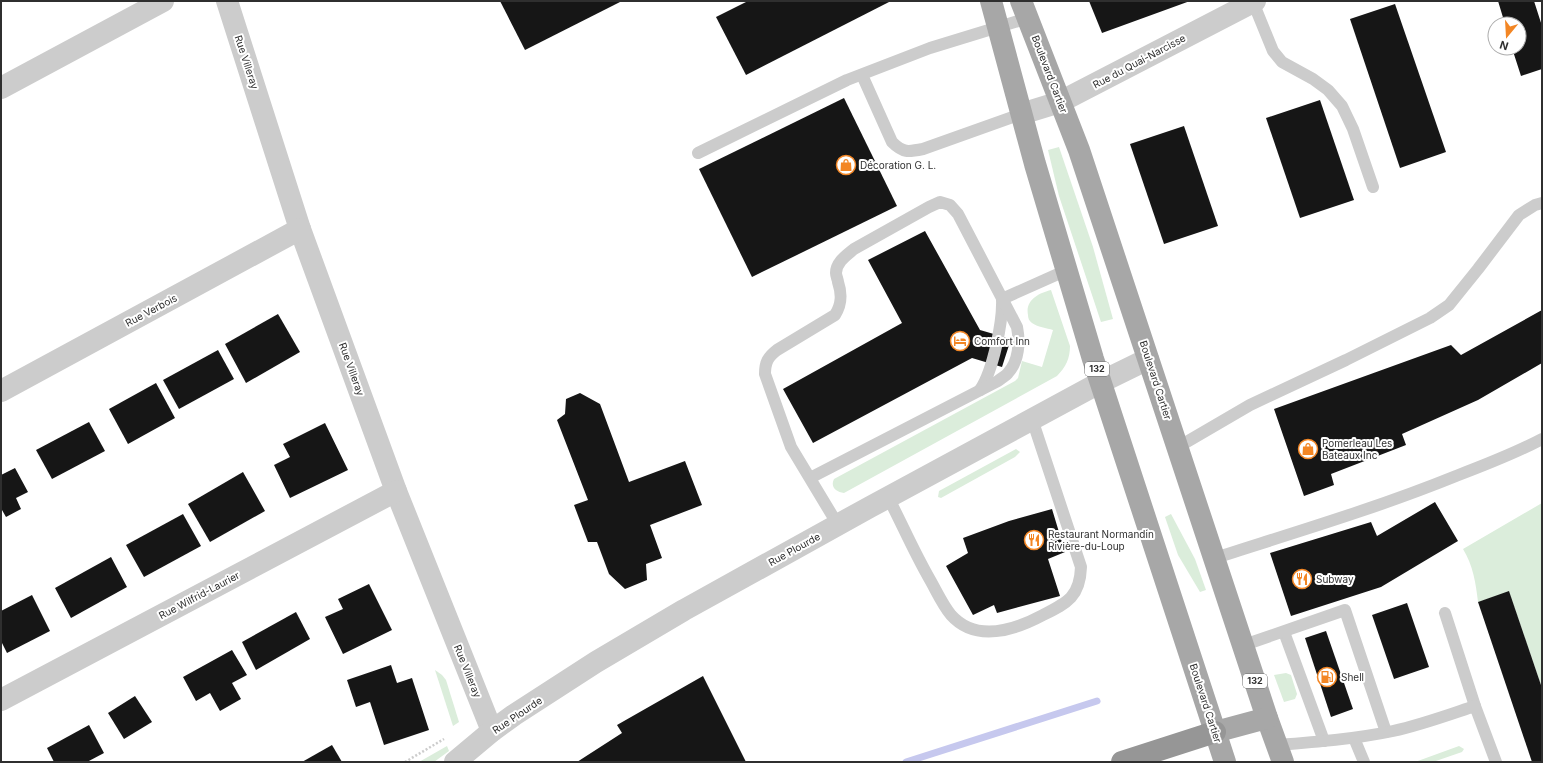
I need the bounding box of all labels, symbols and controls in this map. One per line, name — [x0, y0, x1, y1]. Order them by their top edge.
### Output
north arrow — [1487, 16, 1527, 56]
street label: Rue du Quai-Narcisse — [1091, 31, 1188, 91]
street label: Boulevard Cartier — [1030, 33, 1070, 115]
street label: Rue Villeray — [233, 34, 261, 91]
text: N — [1498, 38, 1510, 53]
shop icon: Décoration G. L. — [835, 154, 857, 176]
place label: Décoration G. L. — [860, 159, 936, 171]
street label: Rue Verbois — [123, 291, 179, 329]
hotel icon: Comfort Inn — [949, 330, 971, 352]
place label: Comfort Inn — [974, 335, 1030, 347]
street label: Boulevard Cartier — [1138, 339, 1175, 421]
street label: Rue Villeray — [337, 341, 367, 398]
road number: 132 — [1085, 362, 1109, 376]
place label: Pomerleau Les Bateaux Inc — [1322, 437, 1392, 461]
shop icon: Pomerleau Les Bateaux Inc — [1297, 438, 1319, 460]
place label: Restaurant Normandin Rivière-du-Loup — [1048, 528, 1154, 552]
restaurant icon: Restaurant Normandin Rivière-du-Loup — [1023, 529, 1045, 551]
street label: Rue Plourde — [766, 530, 822, 568]
restaurant icon: Subway — [1291, 568, 1313, 590]
street label: Rue Wilfrid-Laurier — [157, 569, 242, 621]
place label: Subway — [1316, 573, 1354, 585]
street label: Rue Villeray — [452, 643, 484, 699]
street label: Boulevard Cartier — [1188, 662, 1225, 744]
fuel station icon: Shell — [1316, 666, 1338, 688]
place label: Shell — [1341, 671, 1364, 683]
road number: 132 — [1243, 674, 1267, 688]
street label: Rue Plourde — [490, 694, 544, 736]

